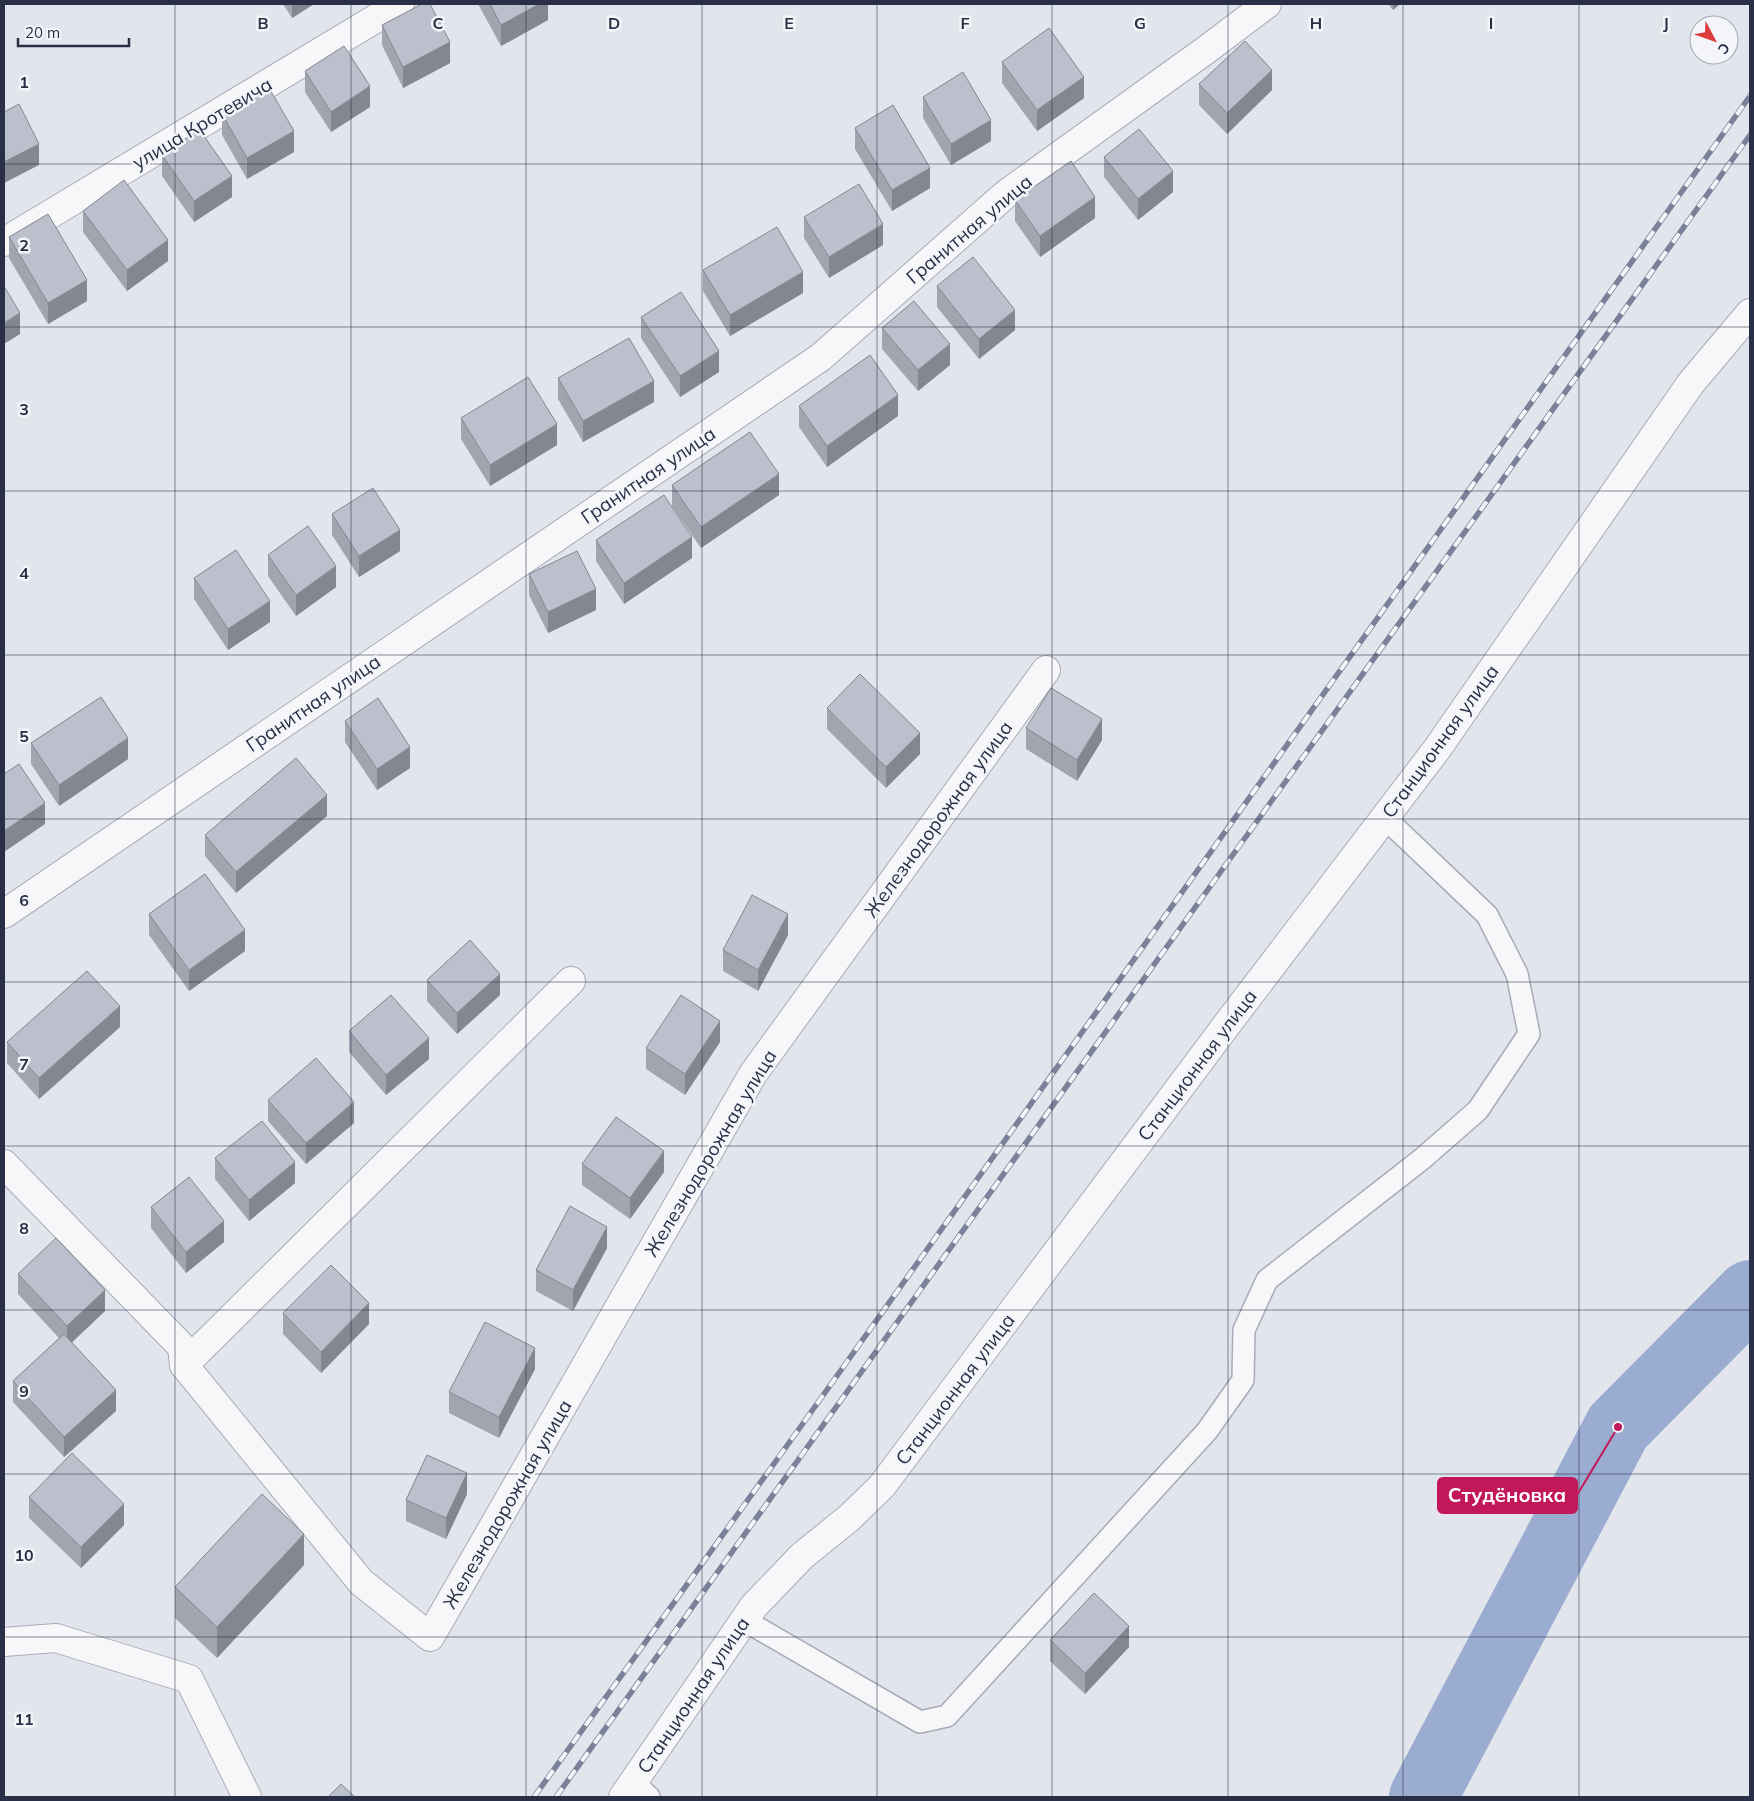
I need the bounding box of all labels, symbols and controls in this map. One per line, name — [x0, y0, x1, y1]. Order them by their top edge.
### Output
text: B — [257, 13, 269, 33]
text: C — [433, 13, 444, 33]
text: D — [608, 13, 620, 33]
text: E — [784, 13, 794, 33]
text: F — [960, 13, 970, 33]
text: G — [1134, 13, 1146, 33]
text: H — [1310, 13, 1322, 33]
text: I — [1489, 13, 1493, 33]
text: J — [1663, 13, 1669, 33]
scale bar — [18, 15, 129, 47]
north arrow — [1689, 15, 1739, 65]
text: 20 m — [25, 23, 60, 42]
text: С — [1714, 39, 1734, 58]
text: 1 — [19, 72, 29, 92]
street label: улица Кротевича — [128, 72, 276, 174]
street label: Гранитная улица — [901, 169, 1037, 289]
text: 2 — [19, 235, 29, 255]
text: 3 — [19, 399, 29, 419]
street label: Гранитная улица — [576, 421, 720, 529]
text: 4 — [19, 563, 29, 583]
street label: Гранитная улица — [241, 649, 385, 757]
street label: Станционная улица — [1376, 660, 1504, 822]
street label: Железнодорожная улица — [859, 716, 1017, 922]
text: 5 — [19, 726, 29, 746]
text: 6 — [19, 890, 29, 910]
street label: Станционная улица — [1132, 984, 1262, 1146]
street label: Железнодорожная улица — [639, 1045, 781, 1261]
text: 7 — [19, 1054, 29, 1074]
text: 8 — [19, 1218, 29, 1238]
street label: Станционная улица — [890, 1308, 1020, 1470]
text: 9 — [19, 1381, 29, 1401]
street label: Железнодорожная улица — [437, 1395, 577, 1613]
callout: Студёновка — [1438, 1478, 1577, 1513]
text: Студёновка — [1448, 1482, 1566, 1507]
text: 10 — [14, 1545, 34, 1565]
street label: Станционная улица — [632, 1612, 754, 1778]
text: 11 — [14, 1709, 34, 1729]

